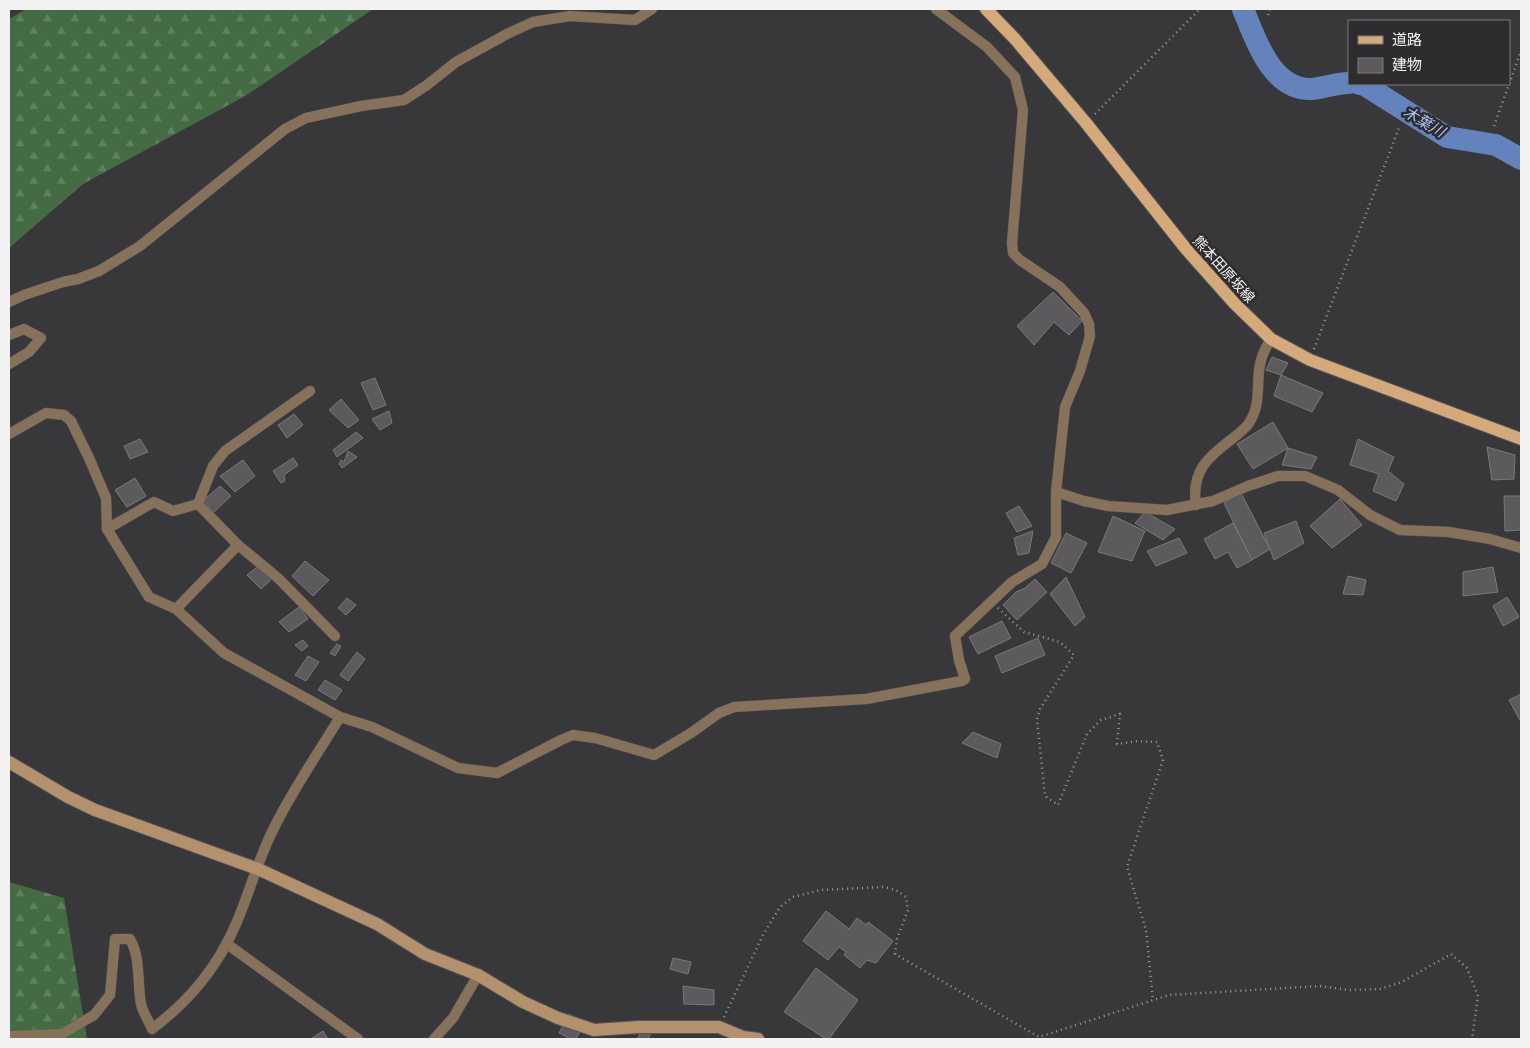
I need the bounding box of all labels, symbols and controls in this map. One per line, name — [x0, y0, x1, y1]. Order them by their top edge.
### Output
legend — [1348, 20, 1510, 85]
text: 道路 — [1392, 30, 1422, 49]
text: 建物 — [1392, 55, 1422, 74]
water label: 木葉川 — [1400, 102, 1450, 142]
street label: 熊本田原坂線 — [1189, 232, 1259, 306]

